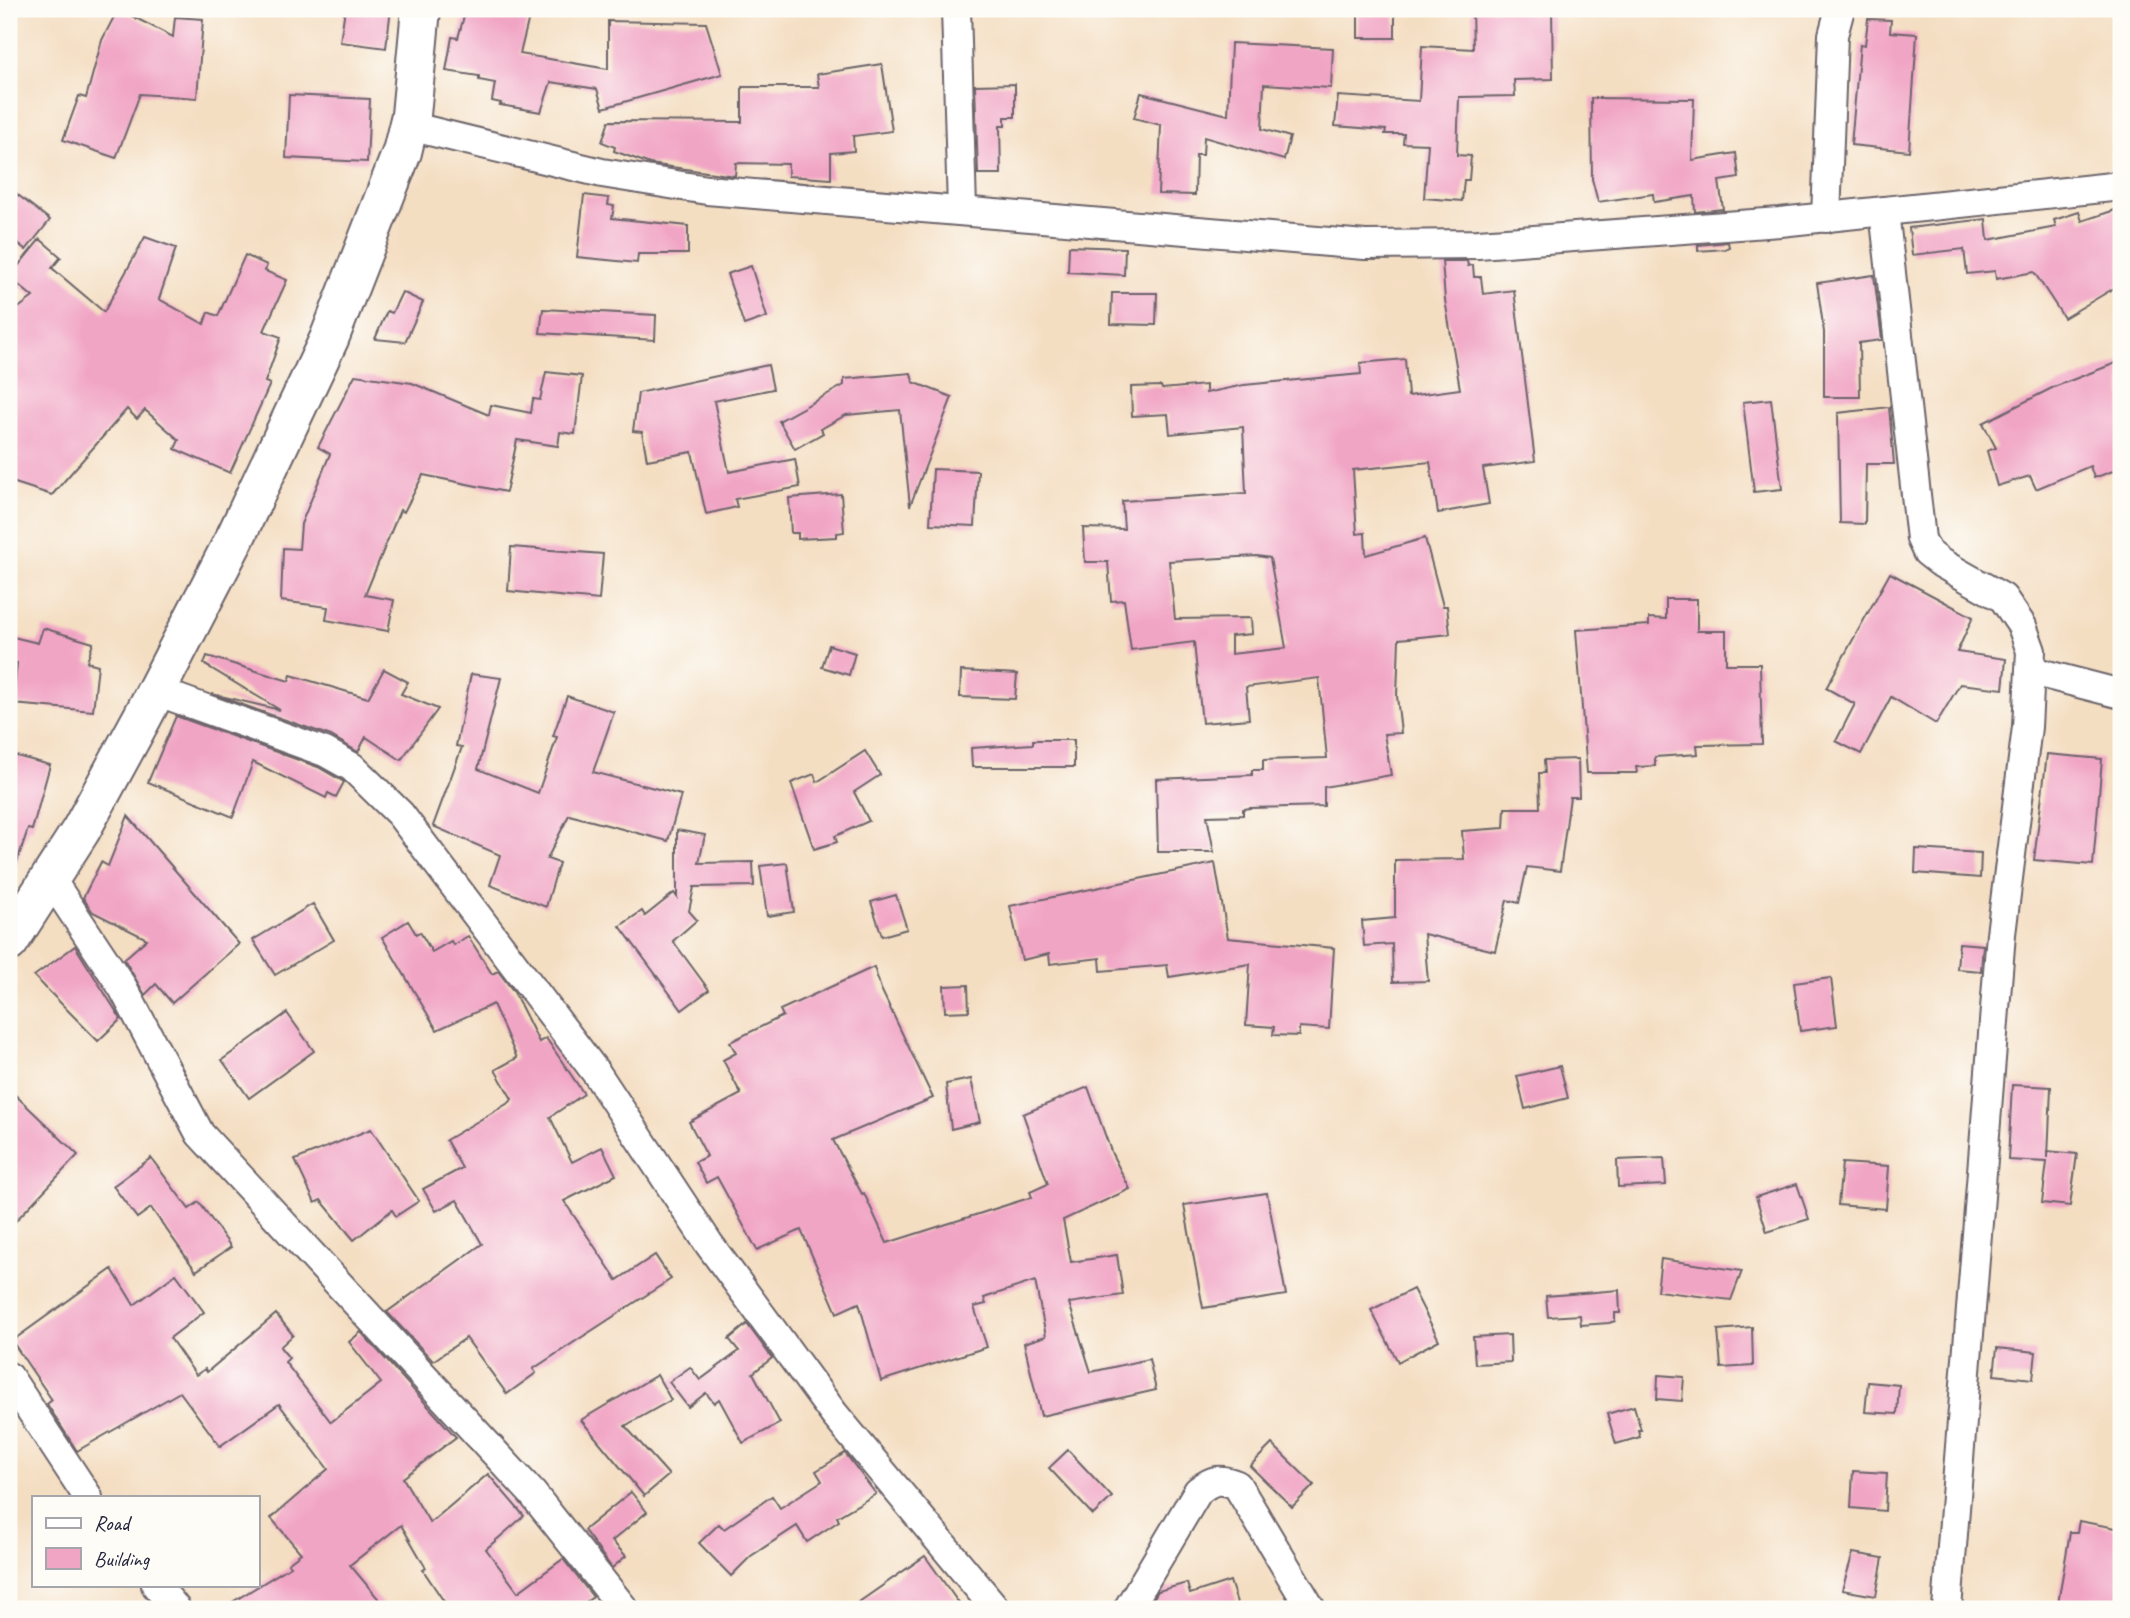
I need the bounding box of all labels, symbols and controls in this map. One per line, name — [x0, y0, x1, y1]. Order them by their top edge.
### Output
legend — [32, 1496, 259, 1586]
text: Road — [94, 1510, 133, 1536]
text: Building — [94, 1546, 151, 1572]

